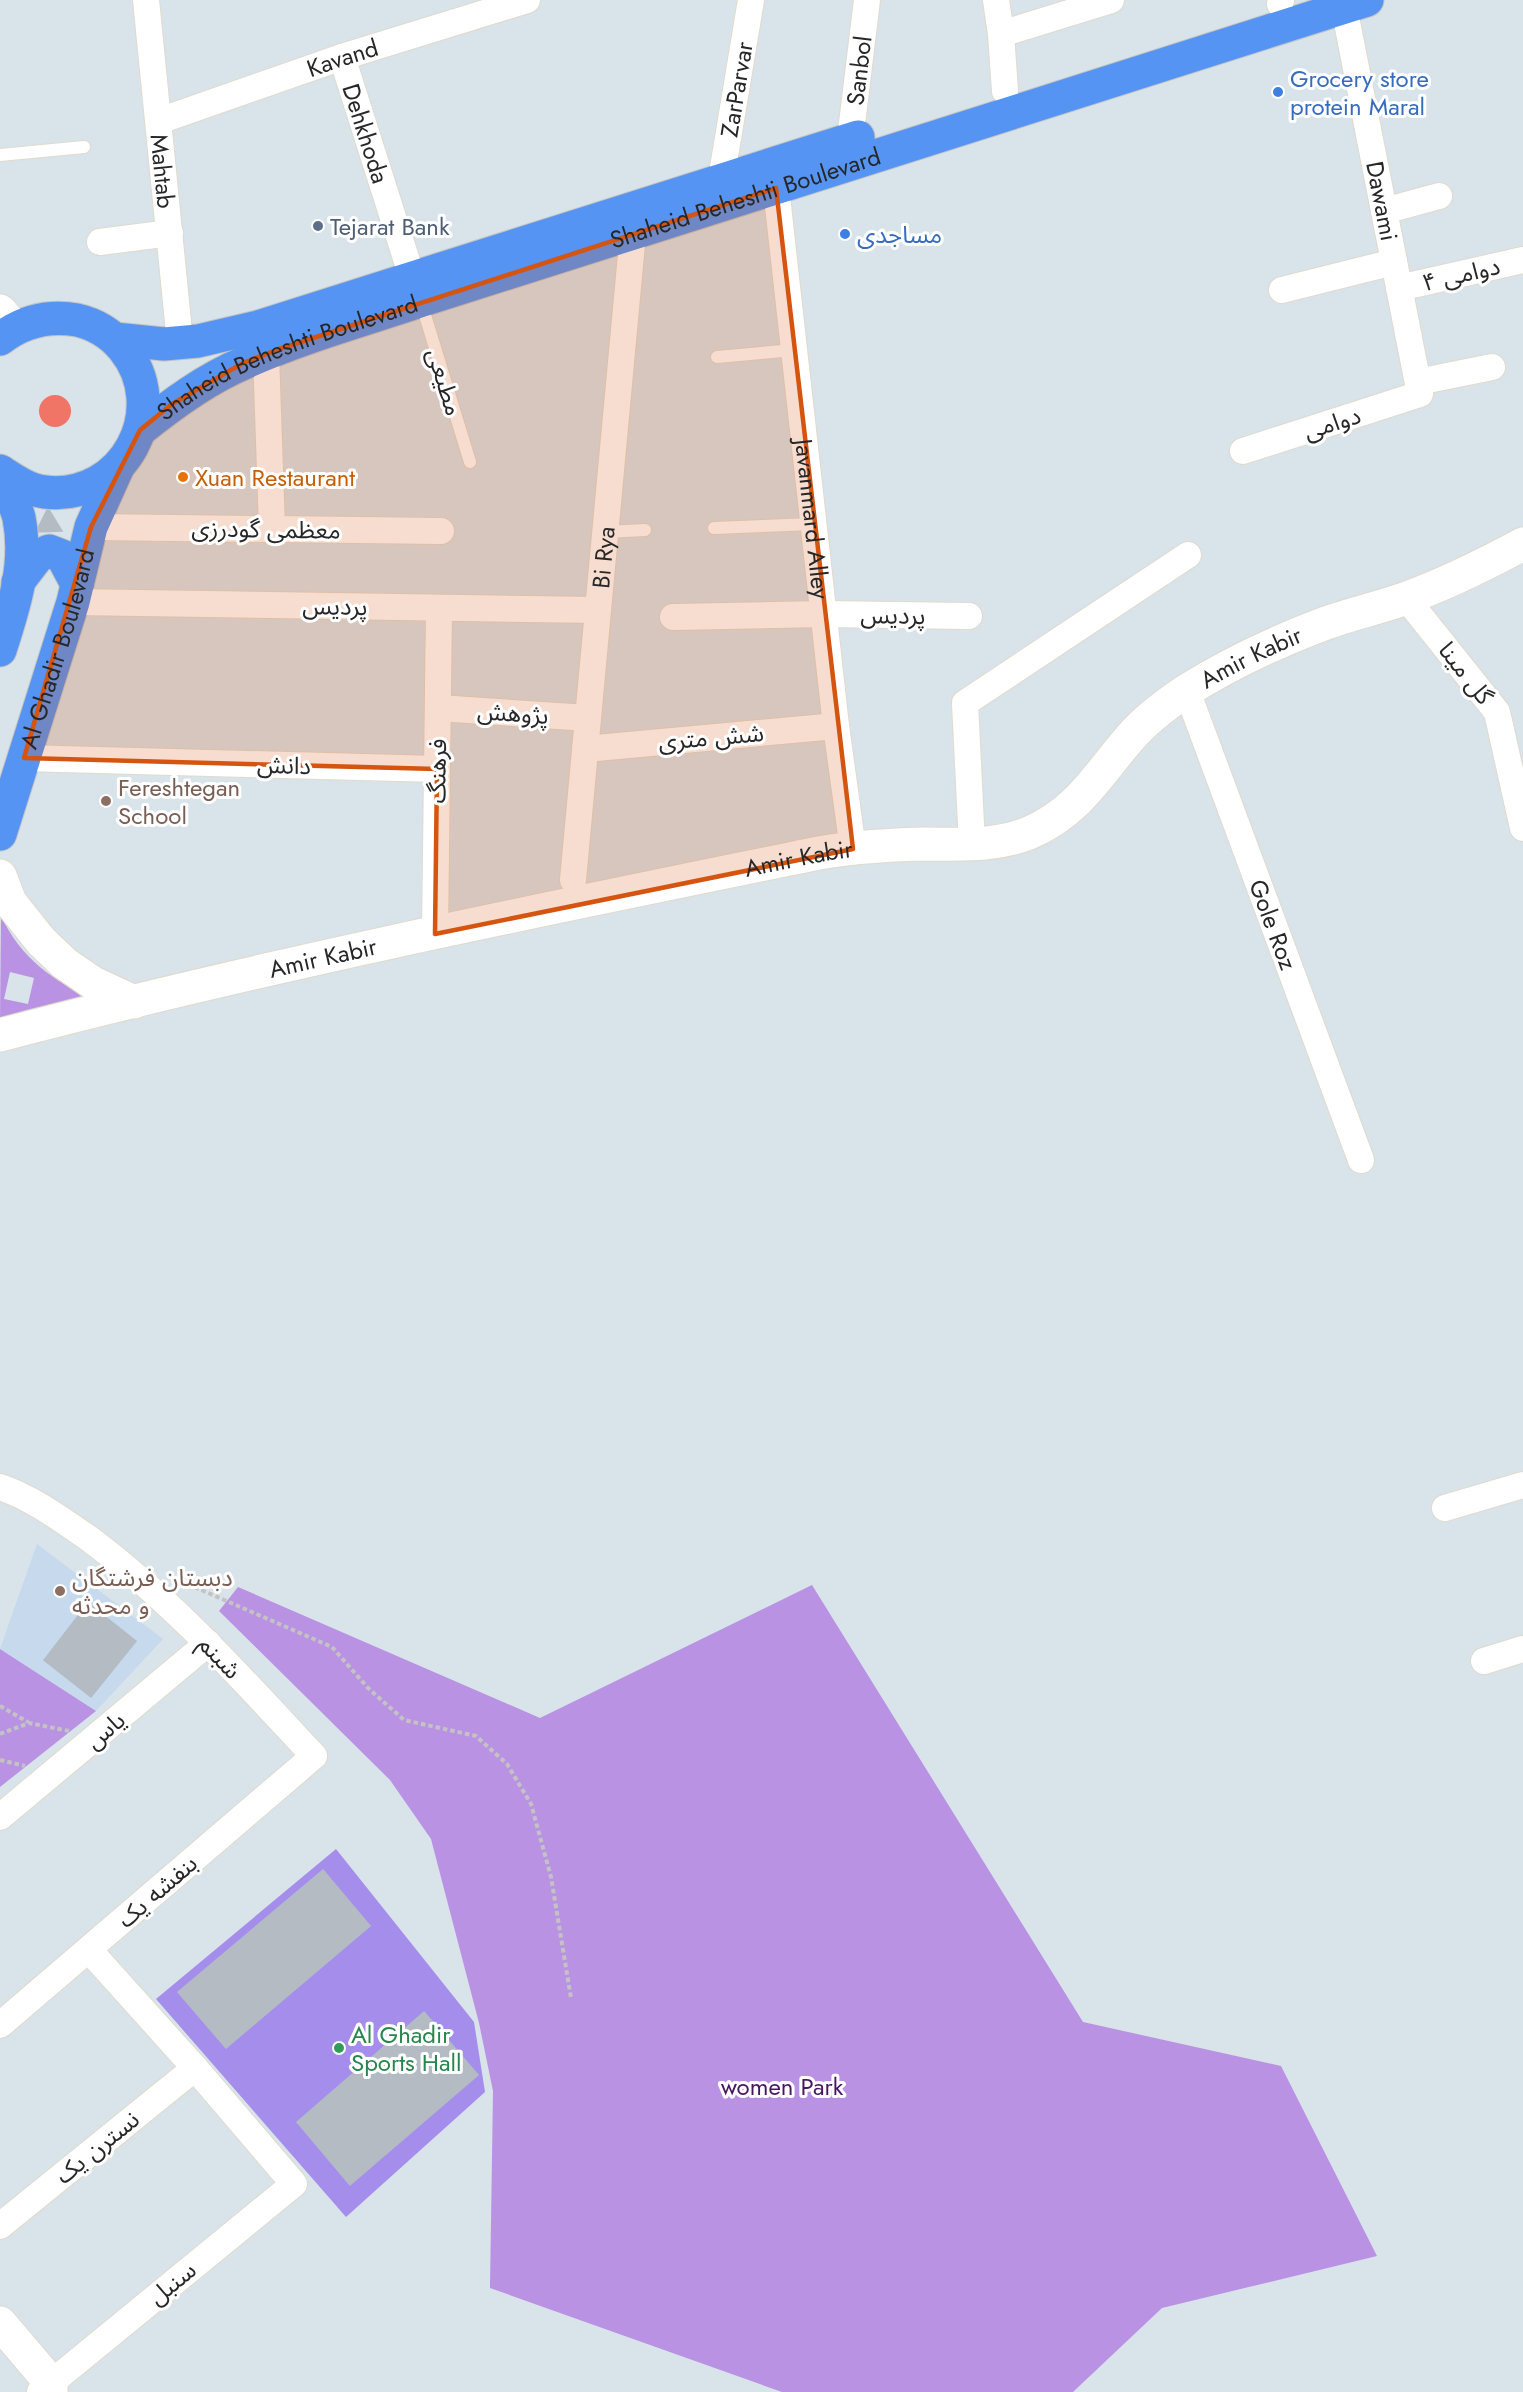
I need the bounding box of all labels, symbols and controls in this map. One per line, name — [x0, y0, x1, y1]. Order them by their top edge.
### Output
street label: Kavand — [302, 29, 382, 86]
street label: Sanbol — [837, 34, 880, 107]
street label: ZarParvar — [711, 38, 761, 140]
place label: Grocery store protein Maral — [1290, 61, 1429, 124]
street label: Dehkhoda — [334, 79, 399, 188]
marker: Grocery store protein Maral — [1271, 85, 1285, 99]
street label: Mahtab — [142, 132, 184, 210]
street label: Shaheid Beheshti Boulevard — [605, 138, 885, 257]
street label: Dawami — [1357, 158, 1407, 244]
place label: Tejarat Bank — [330, 209, 450, 244]
place label: مساجدی — [857, 217, 942, 252]
marker: Tejarat Bank — [311, 219, 325, 233]
marker: مساجدی — [838, 227, 852, 241]
street label: دوامی ۴ — [1419, 248, 1503, 300]
street label: Shaheid Beheshti Boulevard — [149, 286, 422, 429]
street label: مطیعی — [418, 344, 472, 420]
street label: دوامی — [1299, 397, 1365, 449]
street label: Javanmard Alley — [786, 434, 839, 601]
place label: Xuan Restaurant — [195, 460, 355, 495]
marker: Xuan Restaurant — [176, 470, 190, 484]
street label: معظمی گودرزی — [191, 510, 341, 548]
street label: Bi Rya — [583, 525, 623, 590]
street label: Al Ghadir Boulevard — [10, 545, 103, 753]
street label: پردیس — [302, 588, 368, 624]
street label: پردیس — [860, 597, 926, 633]
street label: Amir Kabir — [1193, 617, 1308, 697]
street label: گل مینا — [1430, 634, 1502, 713]
street label: پژوهش — [476, 693, 550, 733]
street label: شش متری — [657, 715, 765, 759]
street label: فرهنگ — [419, 738, 455, 804]
street label: دانش — [256, 747, 312, 783]
place label: Fereshtegan School — [118, 770, 240, 833]
marker: Fereshtegan School — [99, 794, 113, 808]
street label: Amir Kabir — [741, 831, 855, 885]
street label: Gole Roz — [1241, 874, 1306, 975]
street label: Amir Kabir — [265, 928, 381, 986]
place label: دبستان فرشتگان و محدثه — [72, 1560, 233, 1623]
marker: دبستان فرشتگان و محدثه — [53, 1584, 67, 1598]
street label: شبنم — [190, 1627, 250, 1687]
street label: یاس — [77, 1703, 133, 1757]
street label: بنفشه یک — [109, 1846, 205, 1936]
place label: Al Ghadir Sports Hall — [351, 2017, 462, 2080]
marker: Al Ghadir Sports Hall — [332, 2041, 346, 2055]
park label: women Park — [721, 2069, 844, 2104]
street label: نسترن یک — [47, 2102, 147, 2192]
street label: سنبل — [140, 2253, 204, 2313]

